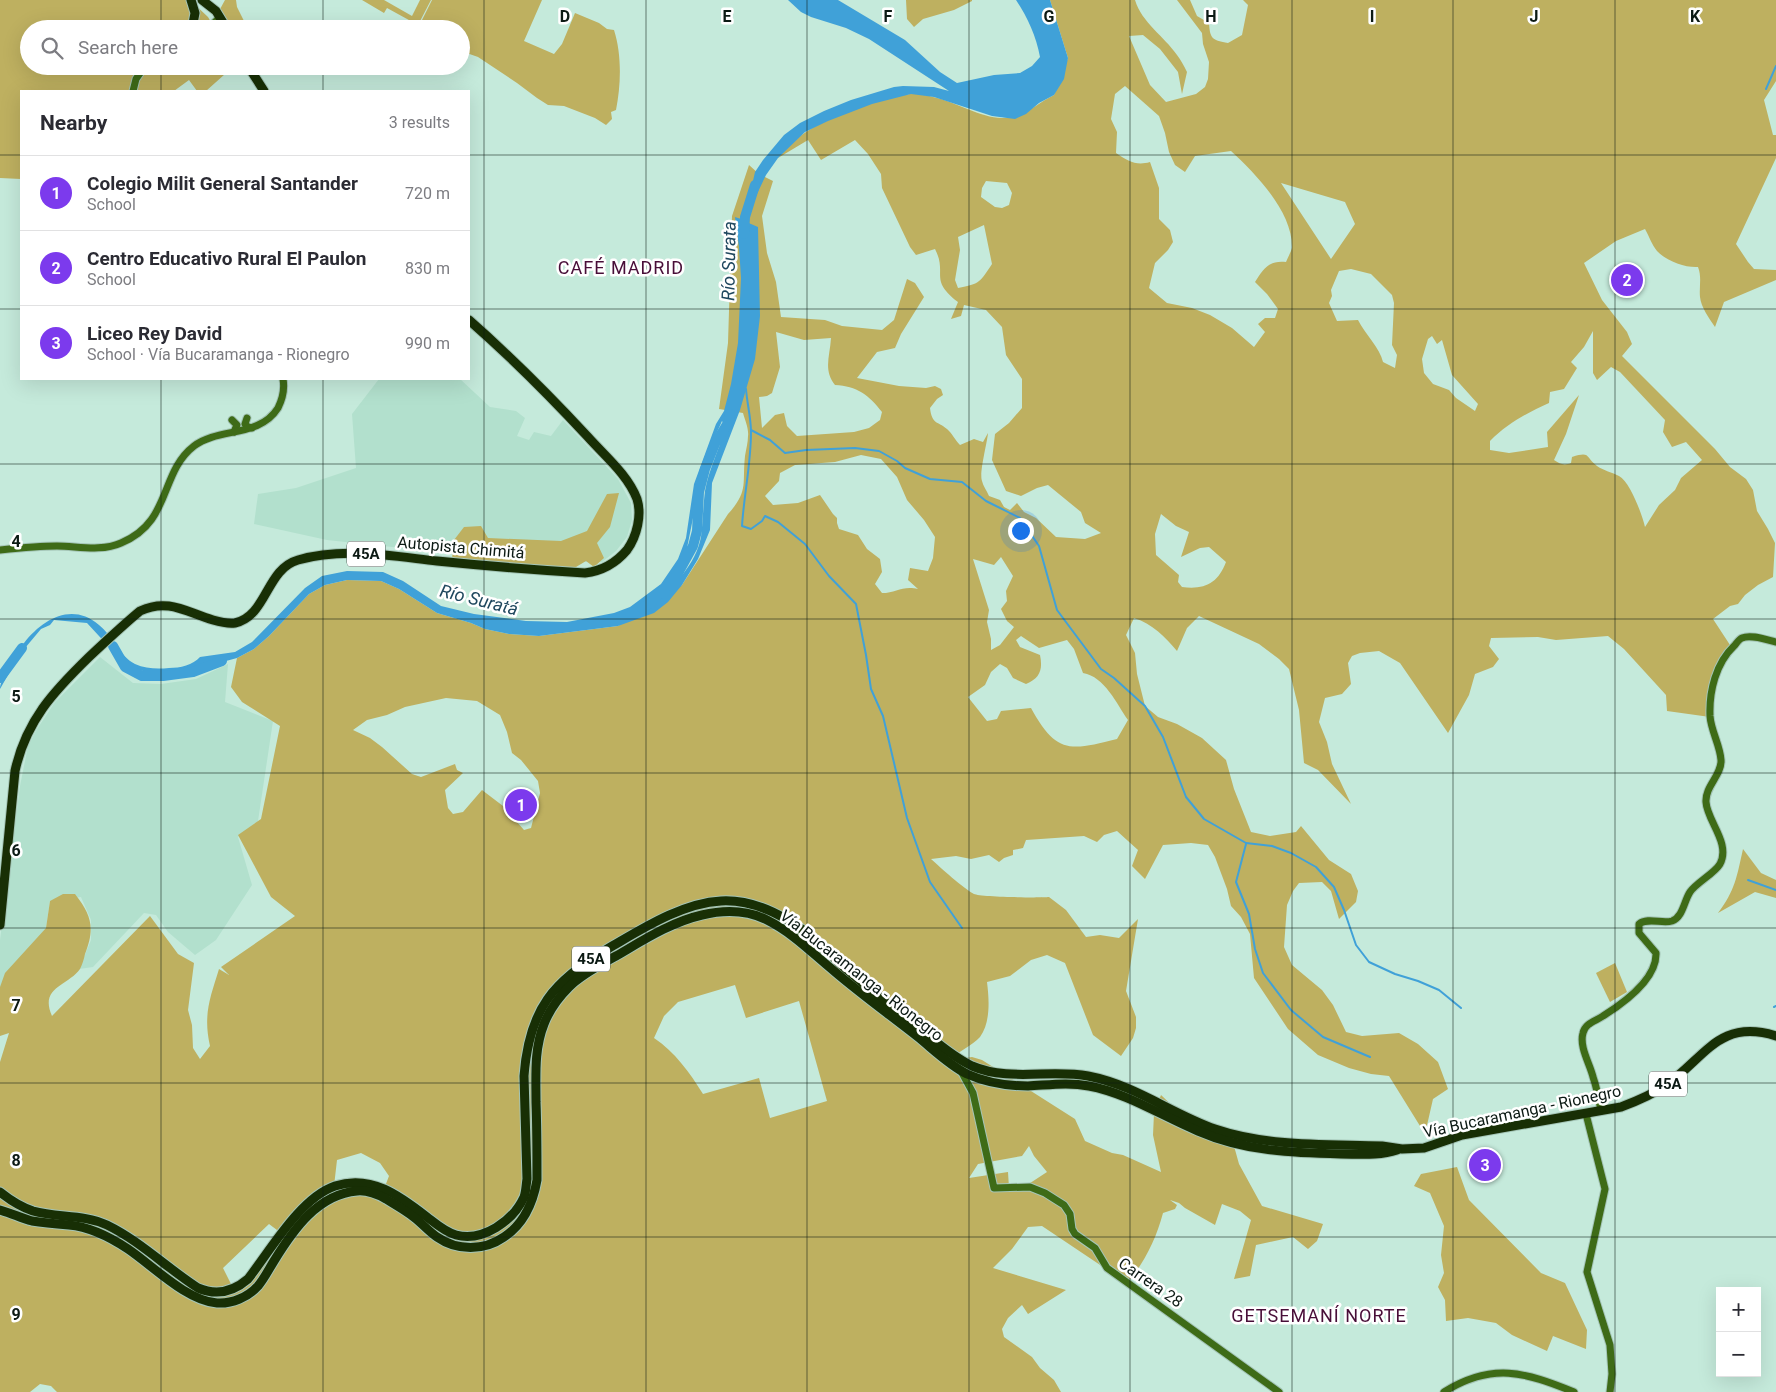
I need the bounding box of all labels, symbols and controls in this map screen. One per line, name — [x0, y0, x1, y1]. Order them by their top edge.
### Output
text: D — [560, 7, 570, 26]
text: E — [723, 7, 732, 26]
text: F — [884, 7, 893, 26]
text: G — [1044, 7, 1055, 26]
text: H — [1205, 7, 1217, 26]
text: I — [1370, 7, 1374, 26]
text: J — [1530, 7, 1538, 26]
text: K — [1690, 7, 1701, 26]
search box — [20, 20, 470, 75]
icon: search — [38, 34, 66, 62]
text: Search here — [78, 36, 178, 59]
text: Nearby — [40, 111, 107, 135]
text: 3 results — [389, 113, 450, 132]
text: Colegio Milit General Santander — [87, 172, 358, 195]
text: 1 — [51, 184, 61, 203]
text: 720 m — [405, 184, 450, 203]
text: School — [87, 195, 136, 214]
water label: Río Surata — [717, 221, 740, 301]
text: Centro Educativo Rural El Paulon — [87, 247, 366, 270]
district label: CAFÉ MADRID — [558, 257, 684, 278]
text: 2 — [51, 259, 61, 278]
text: 830 m — [405, 259, 450, 278]
pin: 2 — [1611, 261, 1643, 299]
text: School — [87, 270, 136, 289]
text: Liceo Rey David — [87, 322, 222, 345]
text: 3 — [51, 334, 61, 353]
text: 990 m — [405, 334, 450, 353]
text: School · Vía Bucaramanga - Rionegro — [87, 345, 350, 364]
your location — [1008, 518, 1034, 544]
text: 4 — [11, 532, 21, 551]
street label: Autopista Chimitá — [397, 532, 525, 563]
road number: 45A — [347, 542, 385, 566]
water label: Río Suratá — [438, 580, 521, 619]
text: 5 — [11, 687, 21, 706]
pin: 1 — [505, 786, 537, 824]
text: 6 — [11, 841, 21, 860]
street label: Vía Bucaramanga - Rionegro — [776, 906, 947, 1045]
road number: 45A — [572, 946, 610, 972]
text: 7 — [11, 996, 21, 1015]
road number: 45A — [1649, 1072, 1687, 1096]
street label: Vía Bucaramanga - Rionegro — [1421, 1081, 1623, 1142]
pin: 3 — [1469, 1146, 1501, 1184]
text: 8 — [11, 1151, 21, 1170]
street label: Carrera 28 — [1115, 1253, 1187, 1311]
map controls — [1716, 1287, 1761, 1377]
button: + — [1716, 1287, 1761, 1332]
text: 9 — [11, 1305, 21, 1324]
district label: GETSEMANÍ NORTE — [1231, 1305, 1407, 1326]
button: − — [1716, 1332, 1761, 1377]

